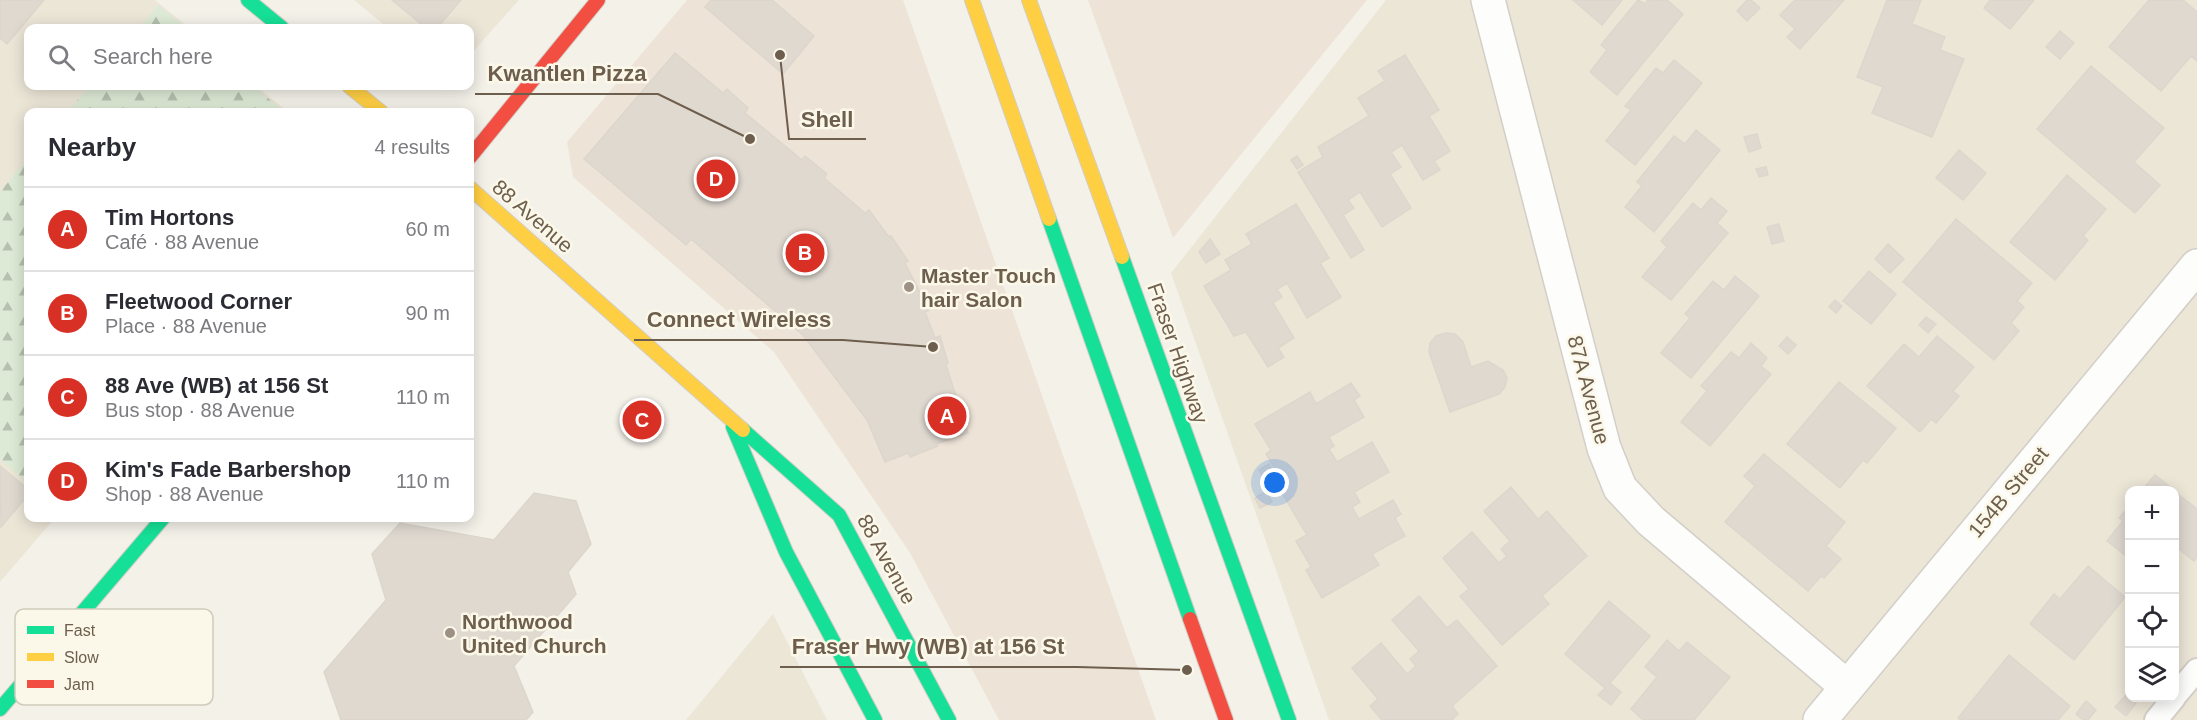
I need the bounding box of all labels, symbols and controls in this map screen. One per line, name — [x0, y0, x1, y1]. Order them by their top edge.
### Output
search box — [24, 24, 474, 90]
icon: search — [45, 41, 78, 74]
text: Search here — [93, 44, 213, 69]
callout: Kwantlen Pizza — [475, 54, 658, 94]
text: Kwantlen Pizza — [488, 61, 647, 86]
callout: Shell — [789, 99, 866, 139]
text: Shell — [801, 107, 853, 132]
text: Nearby — [48, 132, 136, 162]
text: 4 results — [374, 136, 450, 158]
pin: D — [696, 156, 736, 201]
street label: 88 Avenue — [488, 175, 578, 257]
text: Tim Hortons — [105, 205, 234, 230]
text: A — [60, 218, 75, 240]
text: 60 m — [406, 218, 450, 240]
pin: B — [786, 230, 824, 276]
text: Café · 88 Avenue — [105, 231, 259, 253]
place label: Master Touch hair Salon — [921, 264, 1056, 311]
marker: Master Touch hair Salon — [902, 280, 916, 294]
street label: Fraser Highway — [1143, 280, 1213, 427]
text: Fleetwood Corner — [105, 289, 292, 314]
callout: Connect Wireless — [634, 300, 843, 340]
text: B — [60, 302, 75, 324]
text: 90 m — [406, 302, 450, 324]
text: Connect Wireless — [647, 307, 831, 332]
text: Place · 88 Avenue — [105, 315, 267, 337]
street label: 87A Avenue — [1563, 333, 1615, 447]
text: 88 Ave (WB) at 156 St — [105, 373, 328, 398]
text: C — [60, 386, 75, 408]
text: 110 m — [396, 386, 450, 408]
pin: A — [928, 394, 966, 438]
pin: C — [622, 398, 662, 442]
text: Bus stop · 88 Avenue — [105, 399, 295, 421]
street label: 154B Street — [1964, 442, 2053, 542]
text: Kim's Fade Barbershop — [105, 457, 351, 482]
your location — [1260, 468, 1289, 497]
text: D — [60, 470, 75, 492]
text: 110 m — [396, 470, 450, 492]
text: Shop · 88 Avenue — [105, 483, 264, 505]
map controls — [2125, 486, 2179, 702]
button: + — [2125, 486, 2179, 540]
street label: 88 Avenue — [853, 510, 921, 608]
button: − — [2125, 540, 2179, 594]
button: locate — [2125, 594, 2179, 648]
legend — [15, 609, 213, 705]
place label: Northwood United Church — [462, 610, 607, 657]
text: Fast — [64, 622, 96, 639]
marker: Northwood United Church — [443, 626, 457, 640]
callout: Fraser Hwy (WB) at 156 St — [780, 627, 1077, 667]
text: Fraser Hwy (WB) at 156 St — [792, 634, 1065, 659]
button: layers — [2125, 648, 2179, 702]
text: Slow — [64, 649, 99, 666]
text: Jam — [64, 676, 94, 693]

